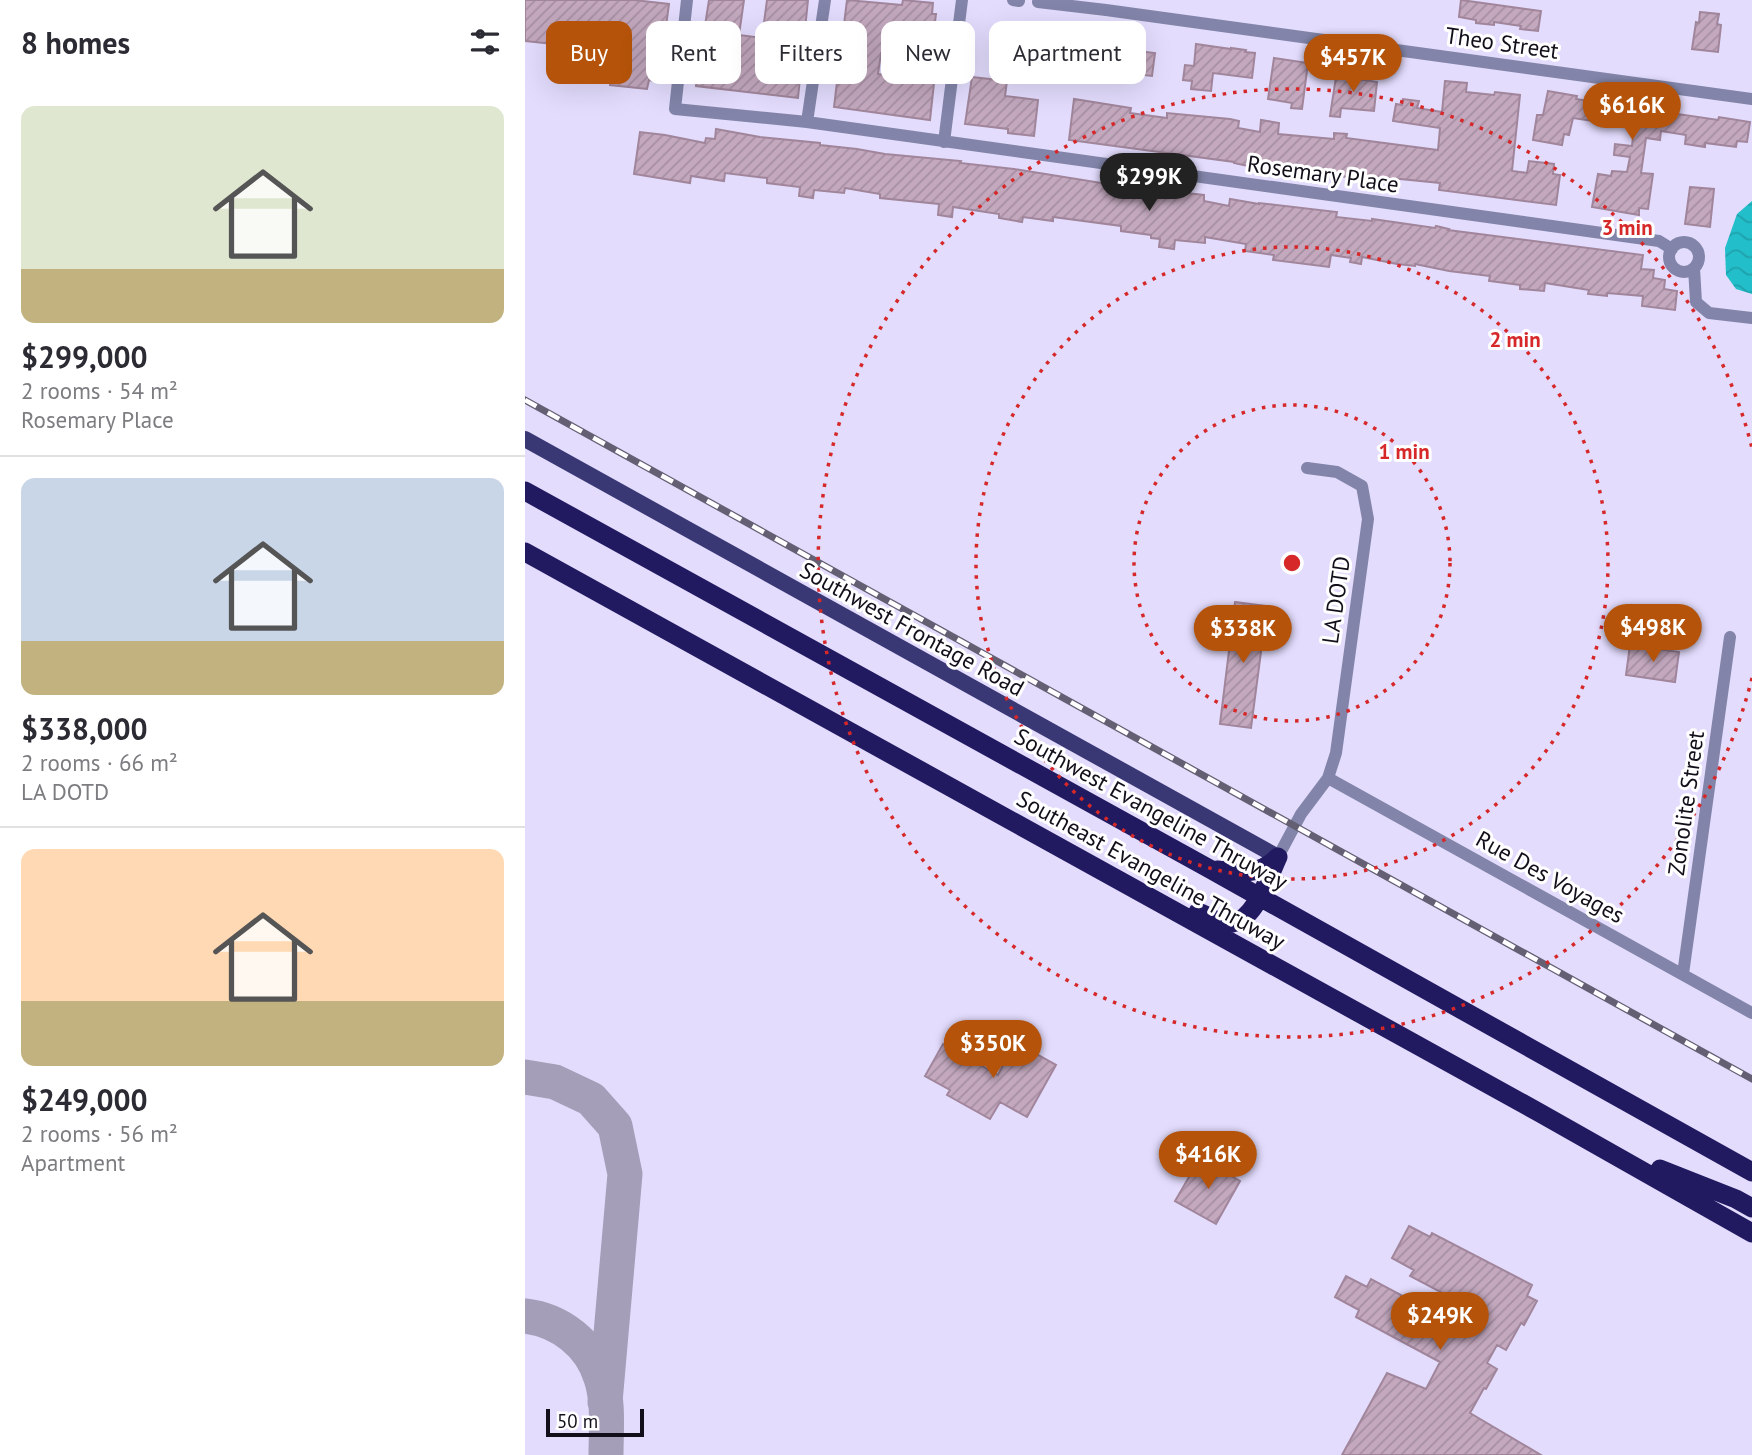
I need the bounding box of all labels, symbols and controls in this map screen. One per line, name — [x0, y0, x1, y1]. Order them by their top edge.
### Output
street label: Theo Street — [1444, 20, 1561, 65]
chip: Buy — [546, 21, 632, 84]
chip: Rent — [646, 21, 741, 84]
chip: Filters — [755, 21, 867, 84]
chip: New — [881, 21, 975, 84]
chip: Apartment — [989, 21, 1146, 84]
text: 8 homes — [21, 23, 130, 62]
icon: filters — [466, 23, 504, 61]
pin: $457K — [1304, 34, 1402, 94]
text: $457K — [1320, 42, 1386, 71]
pin: $616K — [1583, 82, 1681, 142]
text: $616K — [1599, 90, 1665, 119]
street label: Rosemary Place — [1245, 149, 1401, 198]
icon: home — [200, 151, 326, 277]
pin: $299K — [1100, 154, 1198, 213]
text: $299K — [1116, 161, 1182, 190]
text: 3 min — [1601, 214, 1653, 241]
text: 2 min — [1489, 326, 1541, 353]
text: $299,000 — [21, 337, 148, 376]
text: 2 rooms · 54 m² — [21, 376, 178, 405]
text: Rosemary Place — [21, 405, 174, 434]
text: 1 min — [1378, 438, 1430, 465]
icon: home — [200, 523, 326, 649]
centre of rings — [1280, 551, 1304, 575]
street label: LA DOTD — [1315, 554, 1356, 646]
street label: Southwest Frontage Road — [795, 555, 1029, 702]
pin: $498K — [1604, 604, 1702, 664]
pin: $338K — [1194, 606, 1292, 665]
text: $498K — [1620, 612, 1686, 641]
text: $338K — [1210, 613, 1276, 642]
text: $338,000 — [21, 709, 148, 748]
street label: Southwest Evangeline Thruway — [1010, 721, 1293, 896]
street label: Zonolite Street — [1661, 729, 1710, 877]
text: 2 rooms · 66 m² — [21, 748, 178, 777]
text: LA DOTD — [21, 777, 109, 806]
street label: Southeast Evangeline Thruway — [1012, 784, 1291, 956]
street label: Rue Des Voyages — [1471, 824, 1630, 929]
icon: home — [200, 894, 326, 1020]
pin: $350K — [944, 1020, 1042, 1080]
text: $350K — [960, 1028, 1026, 1057]
text: $249,000 — [21, 1080, 148, 1119]
text: 2 rooms · 56 m² — [21, 1119, 178, 1148]
pin: $416K — [1159, 1132, 1257, 1191]
text: $416K — [1175, 1139, 1241, 1168]
text: Apartment — [21, 1148, 125, 1177]
pin: $249K — [1391, 1292, 1489, 1352]
text: $249K — [1407, 1300, 1473, 1329]
scale bar — [546, 1406, 644, 1438]
text: 50 m — [557, 1409, 598, 1433]

